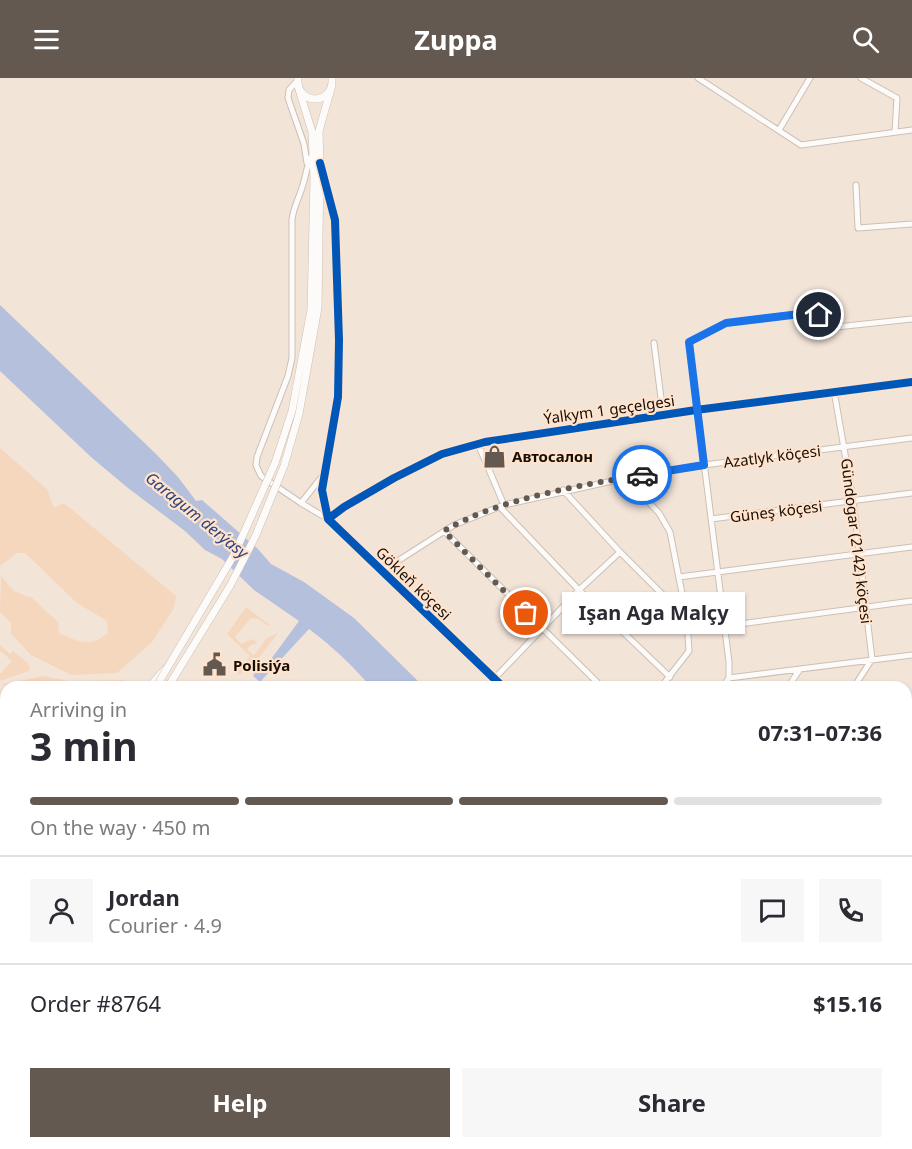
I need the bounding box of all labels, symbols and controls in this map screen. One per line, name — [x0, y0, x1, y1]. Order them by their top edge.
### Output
text: Zuppa — [414, 21, 498, 58]
icon: menu — [30, 23, 63, 56]
icon: search — [849, 23, 882, 56]
pin — [793, 289, 844, 340]
icon: home — [802, 298, 835, 331]
street label: Ýalkym 1 geçelgesi — [542, 390, 676, 428]
street label: Azatlyk köçesi — [722, 440, 822, 472]
shop icon: Автосалон — [481, 443, 507, 469]
courier — [612, 445, 672, 505]
place label: Автосалон — [512, 446, 593, 466]
street label: Gündogar (2142) köçesi — [837, 457, 877, 625]
icon: car — [626, 459, 659, 492]
water label: Garagum derýasy — [141, 467, 254, 564]
street label: Güneş köçesi — [729, 495, 823, 527]
street label: Gökleň köçesi — [372, 542, 456, 624]
pin — [500, 587, 551, 638]
callout: Işan Aga Malçy — [562, 592, 745, 634]
icon: bag — [509, 596, 542, 629]
text: Işan Aga Malçy — [578, 599, 729, 626]
public building icon: Polisiýa — [202, 652, 228, 678]
place label: Polisiýa — [233, 655, 290, 675]
text: Arriving in — [30, 696, 127, 723]
text: 07:31–07:36 — [758, 717, 882, 747]
text: 3 min — [30, 719, 137, 772]
text: On the way · 450 m — [30, 814, 210, 841]
button: person — [30, 879, 93, 942]
button: chat — [741, 879, 804, 942]
button: phone — [819, 879, 882, 942]
text: Jordan — [108, 882, 180, 912]
text: Courier · 4.9 — [108, 912, 222, 939]
text: Order #8764 — [30, 988, 161, 1018]
text: $15.16 — [813, 988, 882, 1018]
button: Help — [30, 1068, 450, 1137]
button: Share — [462, 1068, 882, 1137]

